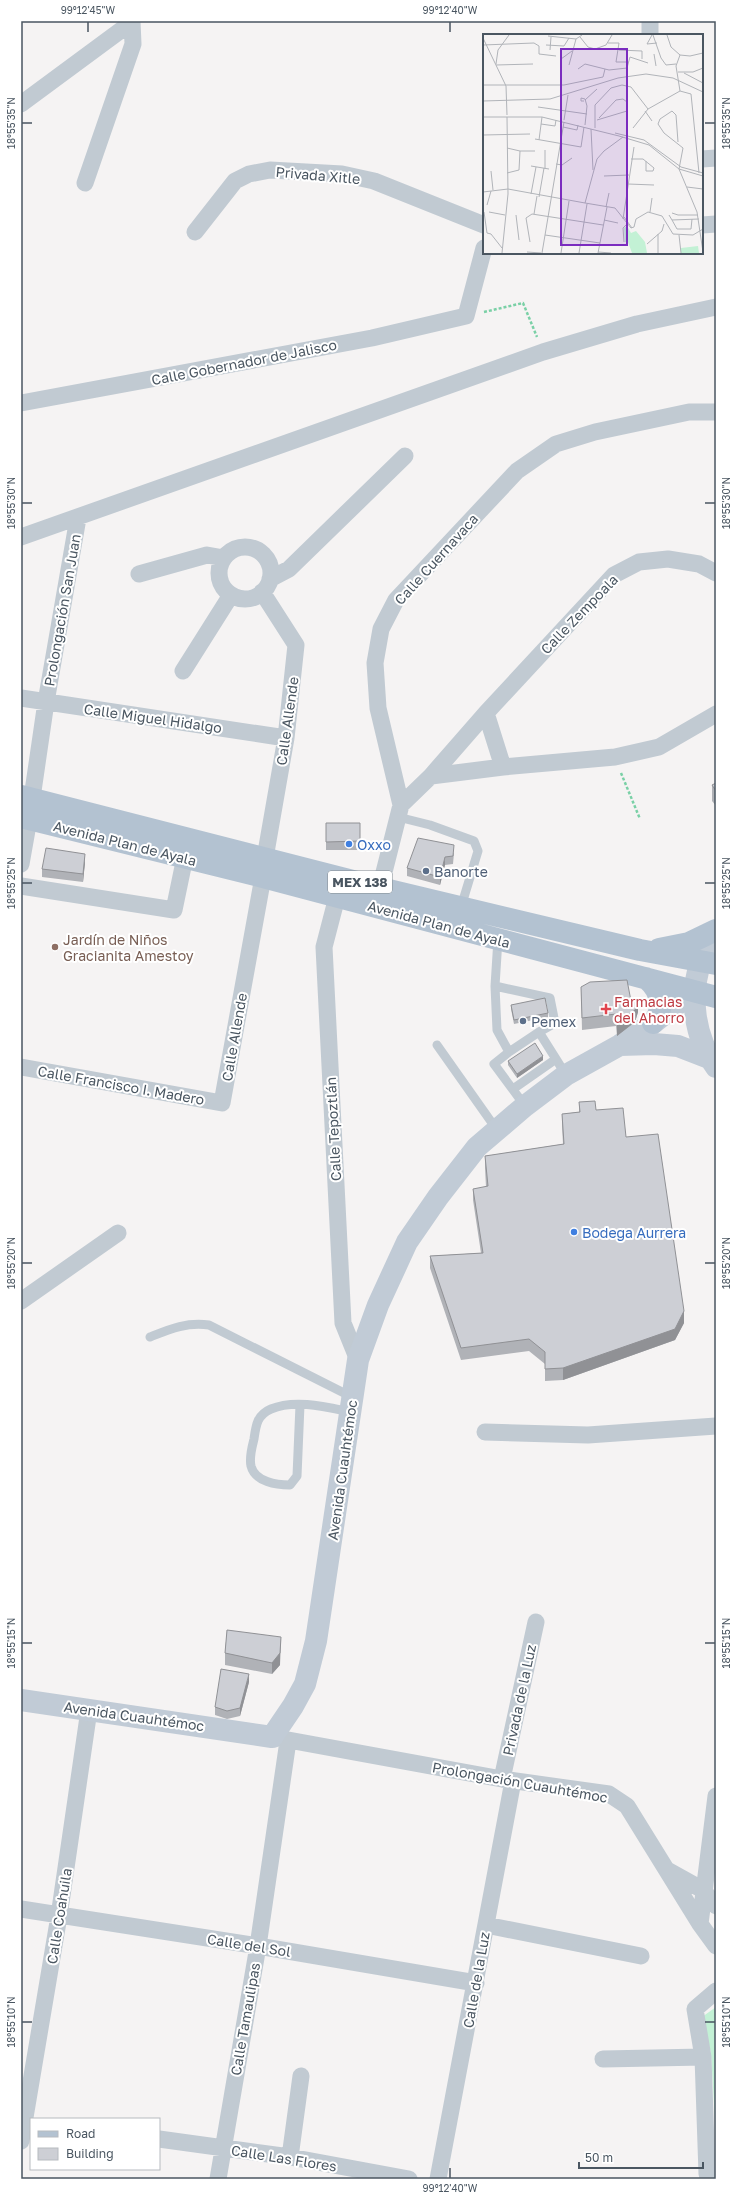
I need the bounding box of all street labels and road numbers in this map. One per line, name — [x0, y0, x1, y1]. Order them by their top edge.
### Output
street label: Privada Xitle — [275, 163, 361, 187]
street label: Calle Gobernador de Jalisco — [150, 336, 338, 388]
street label: Calle Cuernavaca — [391, 510, 481, 608]
street label: Prolongación San Juan — [40, 532, 84, 688]
street label: Calle Zempoala — [537, 571, 621, 657]
street label: Calle Allende — [272, 676, 302, 766]
street label: Calle Miguel Hidalgo — [83, 700, 223, 736]
street label: Avenida Plan de Ayala — [52, 817, 198, 869]
road number: MEX 138 — [328, 871, 392, 893]
street label: Avenida Plan de Ayala — [366, 897, 512, 951]
street label: Calle Allende — [218, 992, 250, 1082]
street label: Calle Francisco I. Madero — [36, 1062, 206, 1108]
street label: Calle Tepoztlán — [322, 1076, 344, 1182]
street label: Avenida Cuauhtémoc — [324, 1398, 360, 1541]
street label: Privada de la Luz — [499, 1643, 539, 1757]
street label: Avenida Cuauhtémoc — [63, 1698, 206, 1734]
street label: Prolongación Cuauhtémoc — [431, 1758, 609, 1806]
street label: Calle Coahuila — [43, 1867, 75, 1965]
street label: Calle del Sol — [206, 1930, 292, 1960]
street label: Calle de la Luz — [459, 1931, 493, 2029]
street label: Calle Tamaulipas — [227, 1961, 263, 2077]
street label: Calle Las Flores — [230, 2141, 338, 2175]

